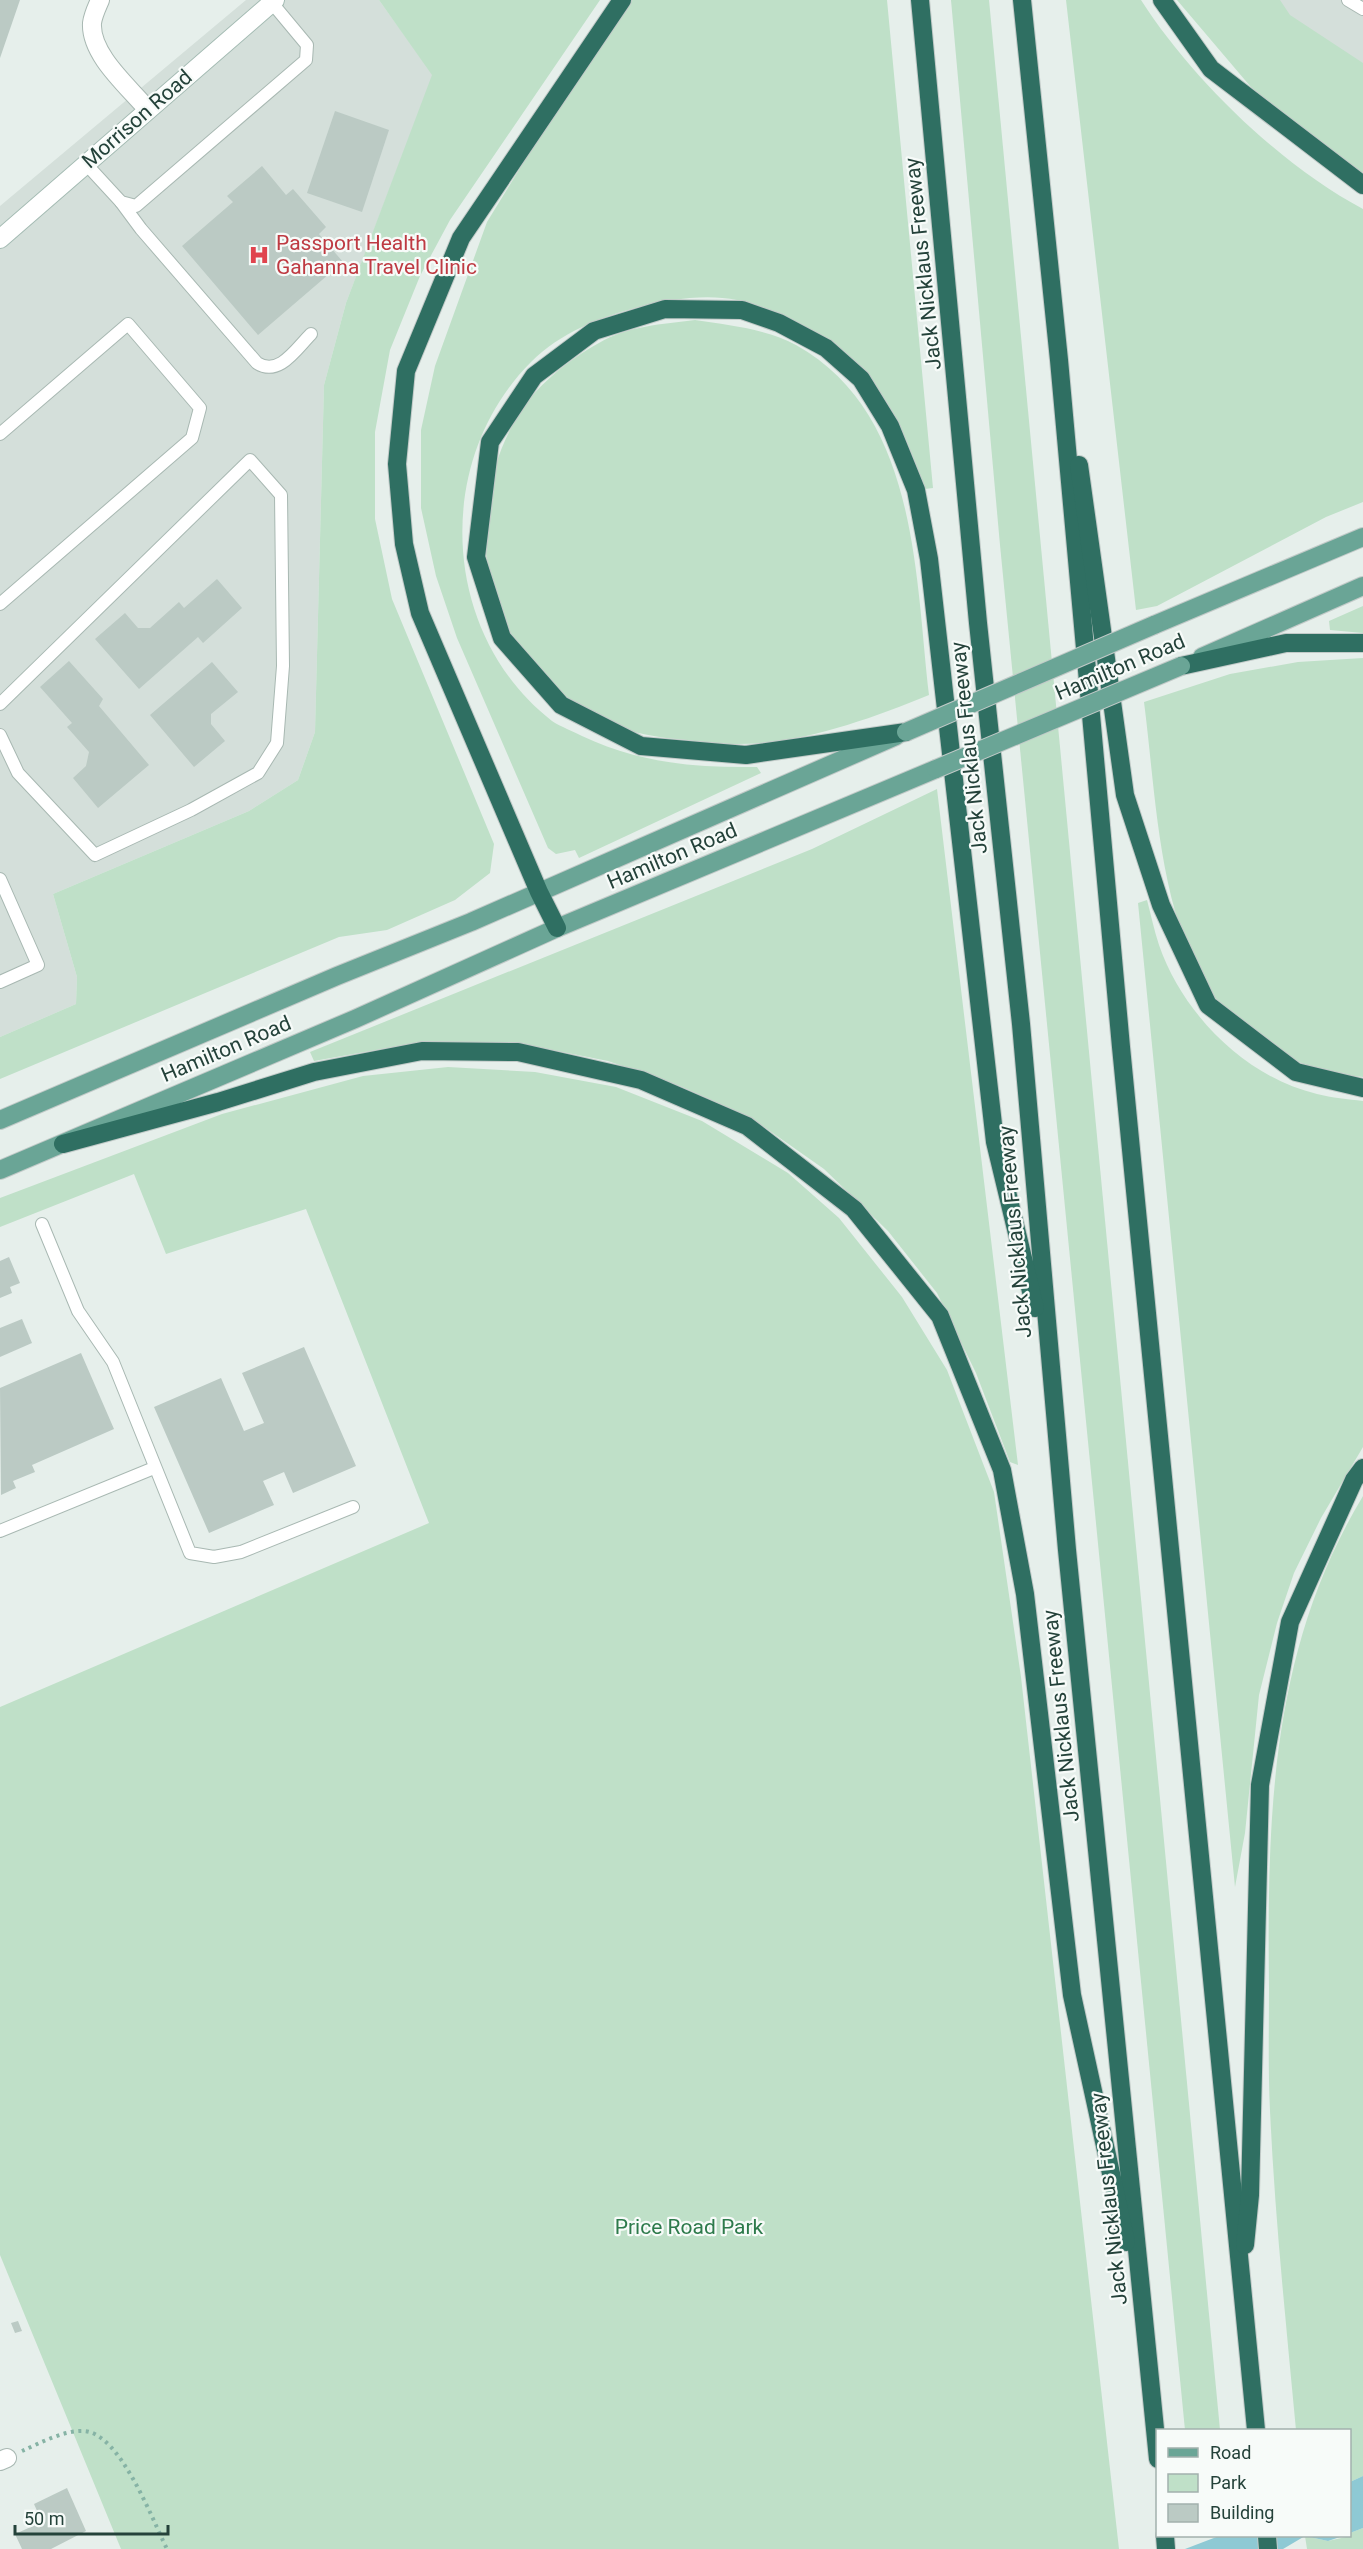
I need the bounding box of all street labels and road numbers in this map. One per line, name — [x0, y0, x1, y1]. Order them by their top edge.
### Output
street label: Morrison Road — [77, 65, 197, 173]
street label: Jack Nicklaus Freeway — [900, 157, 946, 371]
street label: Hamilton Road — [1051, 629, 1189, 705]
street label: Jack Nicklaus Freeway — [946, 641, 992, 855]
street label: Hamilton Road — [603, 818, 741, 894]
street label: Hamilton Road — [157, 1011, 295, 1087]
street label: Jack Nicklaus Freeway — [994, 1125, 1036, 1339]
street label: Jack Nicklaus Freeway — [1038, 1609, 1084, 1823]
street label: Jack Nicklaus Freeway — [1086, 2092, 1132, 2306]

